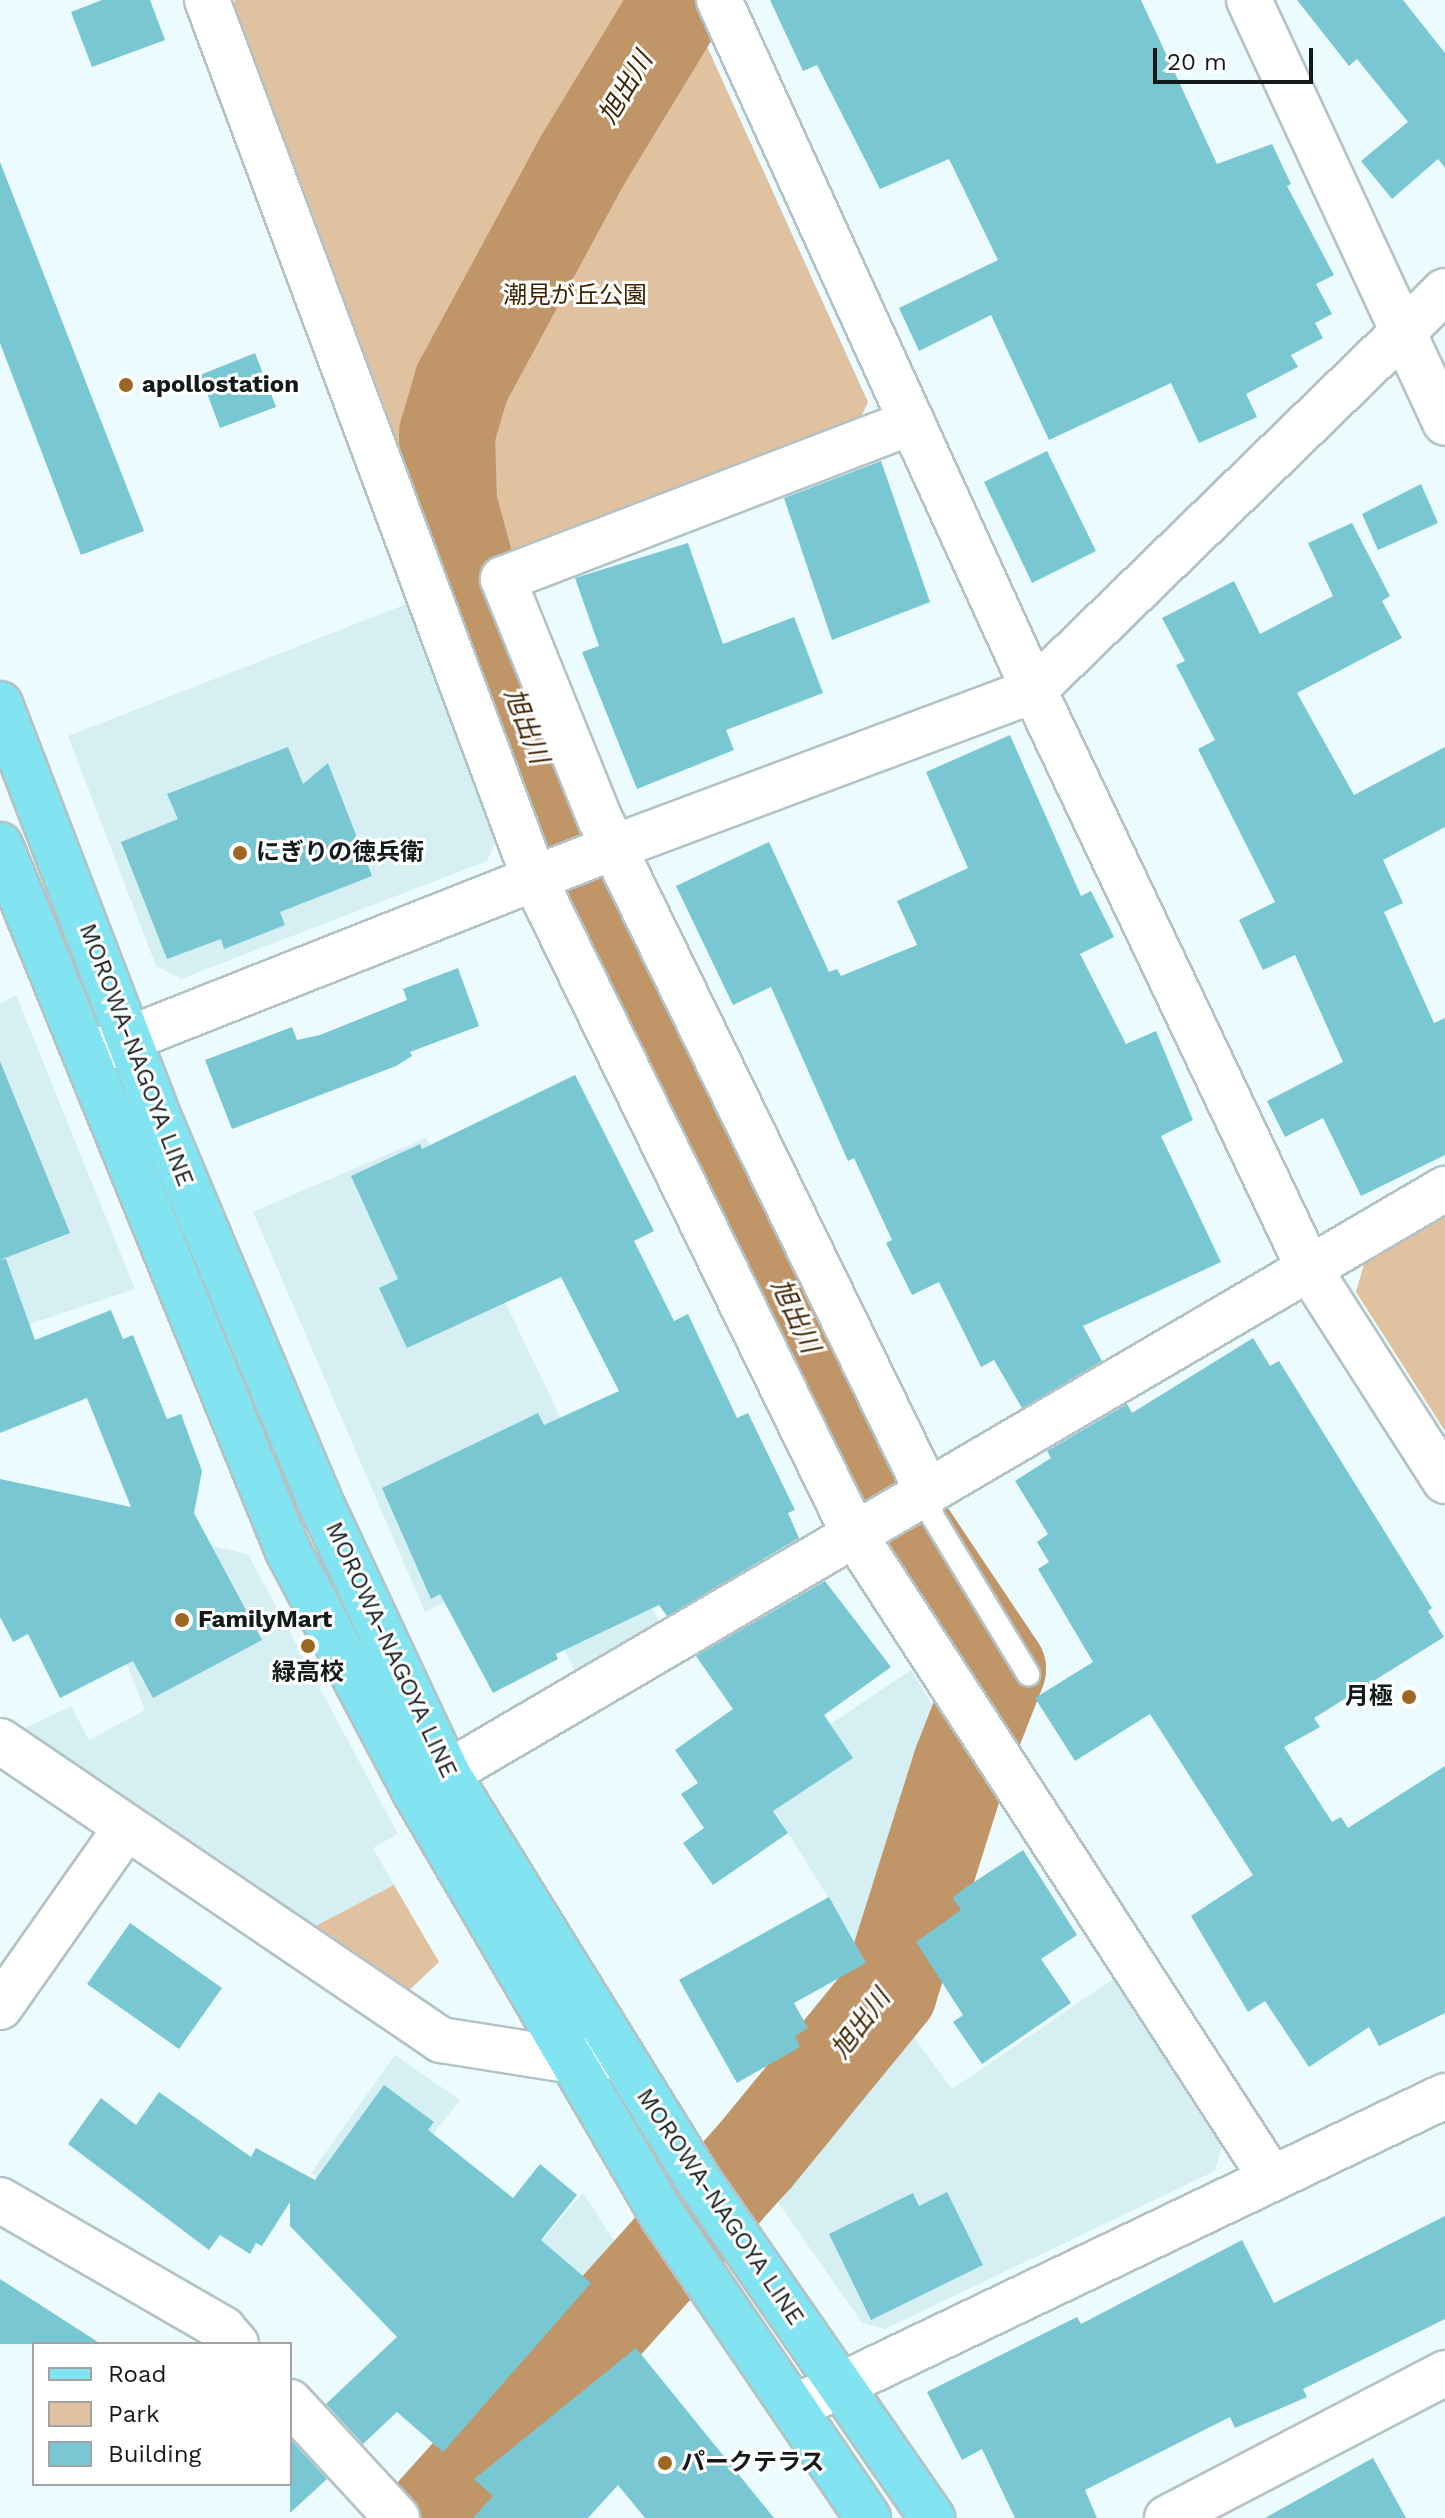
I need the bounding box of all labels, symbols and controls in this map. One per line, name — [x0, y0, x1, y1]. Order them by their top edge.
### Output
scale bar — [1157, 32, 1317, 82]
water label: 旭出川 — [593, 47, 659, 129]
text: 20 m — [1167, 48, 1227, 76]
park label: 潮見が丘公園 — [503, 282, 647, 310]
place label: apollostation — [142, 371, 299, 399]
marker: apollostation — [117, 376, 135, 394]
water label: 旭出川 — [497, 684, 555, 768]
place label: にぎりの徳兵衛 — [256, 839, 424, 867]
marker: にぎりの徳兵衛 — [231, 844, 249, 862]
street label: MOROWA-NAGOYA LINE — [72, 919, 200, 1191]
water label: 旭出川 — [764, 1274, 826, 1358]
street label: MOROWA-NAGOYA LINE — [319, 1517, 463, 1783]
place label: FamilyMart — [198, 1606, 332, 1634]
marker: FamilyMart — [173, 1611, 191, 1629]
marker: 緑高校 — [299, 1637, 317, 1655]
place label: 緑高校 — [272, 1659, 344, 1687]
place label: 月極 — [1345, 1683, 1393, 1711]
marker: 月極 — [1400, 1688, 1418, 1706]
water label: 旭出川 — [825, 1983, 897, 2065]
street label: MOROWA-NAGOYA LINE — [630, 2083, 810, 2331]
legend — [32, 2342, 292, 2486]
text: Road — [108, 2360, 167, 2388]
text: Park — [108, 2400, 160, 2428]
text: Building — [108, 2440, 201, 2468]
place label: パークテラス — [681, 2449, 825, 2477]
marker: パークテラス — [656, 2454, 674, 2472]

